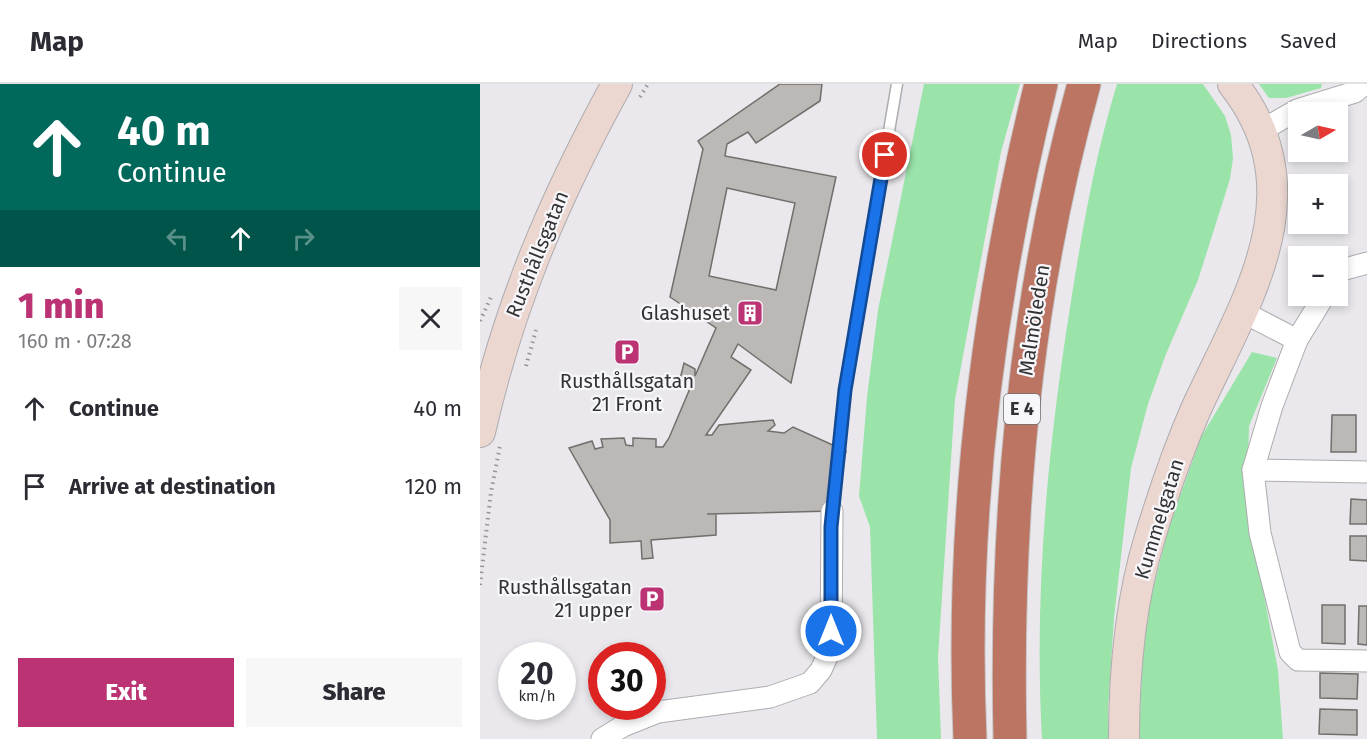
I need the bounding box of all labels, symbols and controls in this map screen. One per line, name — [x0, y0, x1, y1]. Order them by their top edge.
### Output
text: Map — [30, 25, 84, 58]
text: Map — [1078, 28, 1118, 54]
text: Directions — [1151, 28, 1247, 54]
text: Saved — [1280, 28, 1337, 54]
north arrow — [1288, 102, 1348, 162]
map controls — [1288, 102, 1348, 306]
text: 40 m — [117, 106, 211, 156]
icon: ahead — [18, 108, 96, 186]
pin — [859, 129, 910, 180]
icon: arrive — [868, 138, 901, 171]
text: Continue — [117, 157, 227, 189]
button: + — [1288, 174, 1348, 234]
street label: Rusthållsgatan — [501, 187, 573, 321]
icon: left — [161, 222, 194, 255]
icon: ahead — [224, 222, 257, 255]
icon: right — [287, 222, 320, 255]
button: − — [1288, 246, 1348, 306]
street label: Malmöleden — [1013, 263, 1055, 377]
text: 1 min — [18, 284, 104, 328]
button: close — [399, 287, 462, 350]
building icon: Glashuset — [735, 298, 765, 328]
place label: Glashuset — [641, 301, 731, 325]
text: 160 m · 07:28 — [18, 329, 132, 353]
parking icon: Rusthållsgatan 21 Front — [612, 337, 642, 367]
place label: Rusthållsgatan 21 Front — [560, 369, 694, 416]
icon: ahead — [18, 392, 51, 425]
road number: E 4 — [1004, 394, 1040, 424]
text: Continue — [69, 395, 159, 422]
text: 40 m — [413, 395, 462, 422]
street label: Kummelgatan — [1129, 456, 1189, 582]
icon: arrive — [18, 470, 51, 503]
text: Arrive at destination — [69, 473, 276, 500]
text: 120 m — [405, 473, 462, 500]
place label: Rusthållsgatan 21 upper — [498, 575, 632, 622]
parking icon: Rusthållsgatan 21 upper — [637, 584, 667, 614]
position arrow — [799, 599, 863, 663]
speed limit sign: 30 — [588, 642, 666, 720]
text: 20 — [520, 656, 554, 692]
button: Exit — [18, 658, 234, 727]
button: Share — [246, 658, 462, 727]
text: km/h — [518, 687, 556, 705]

